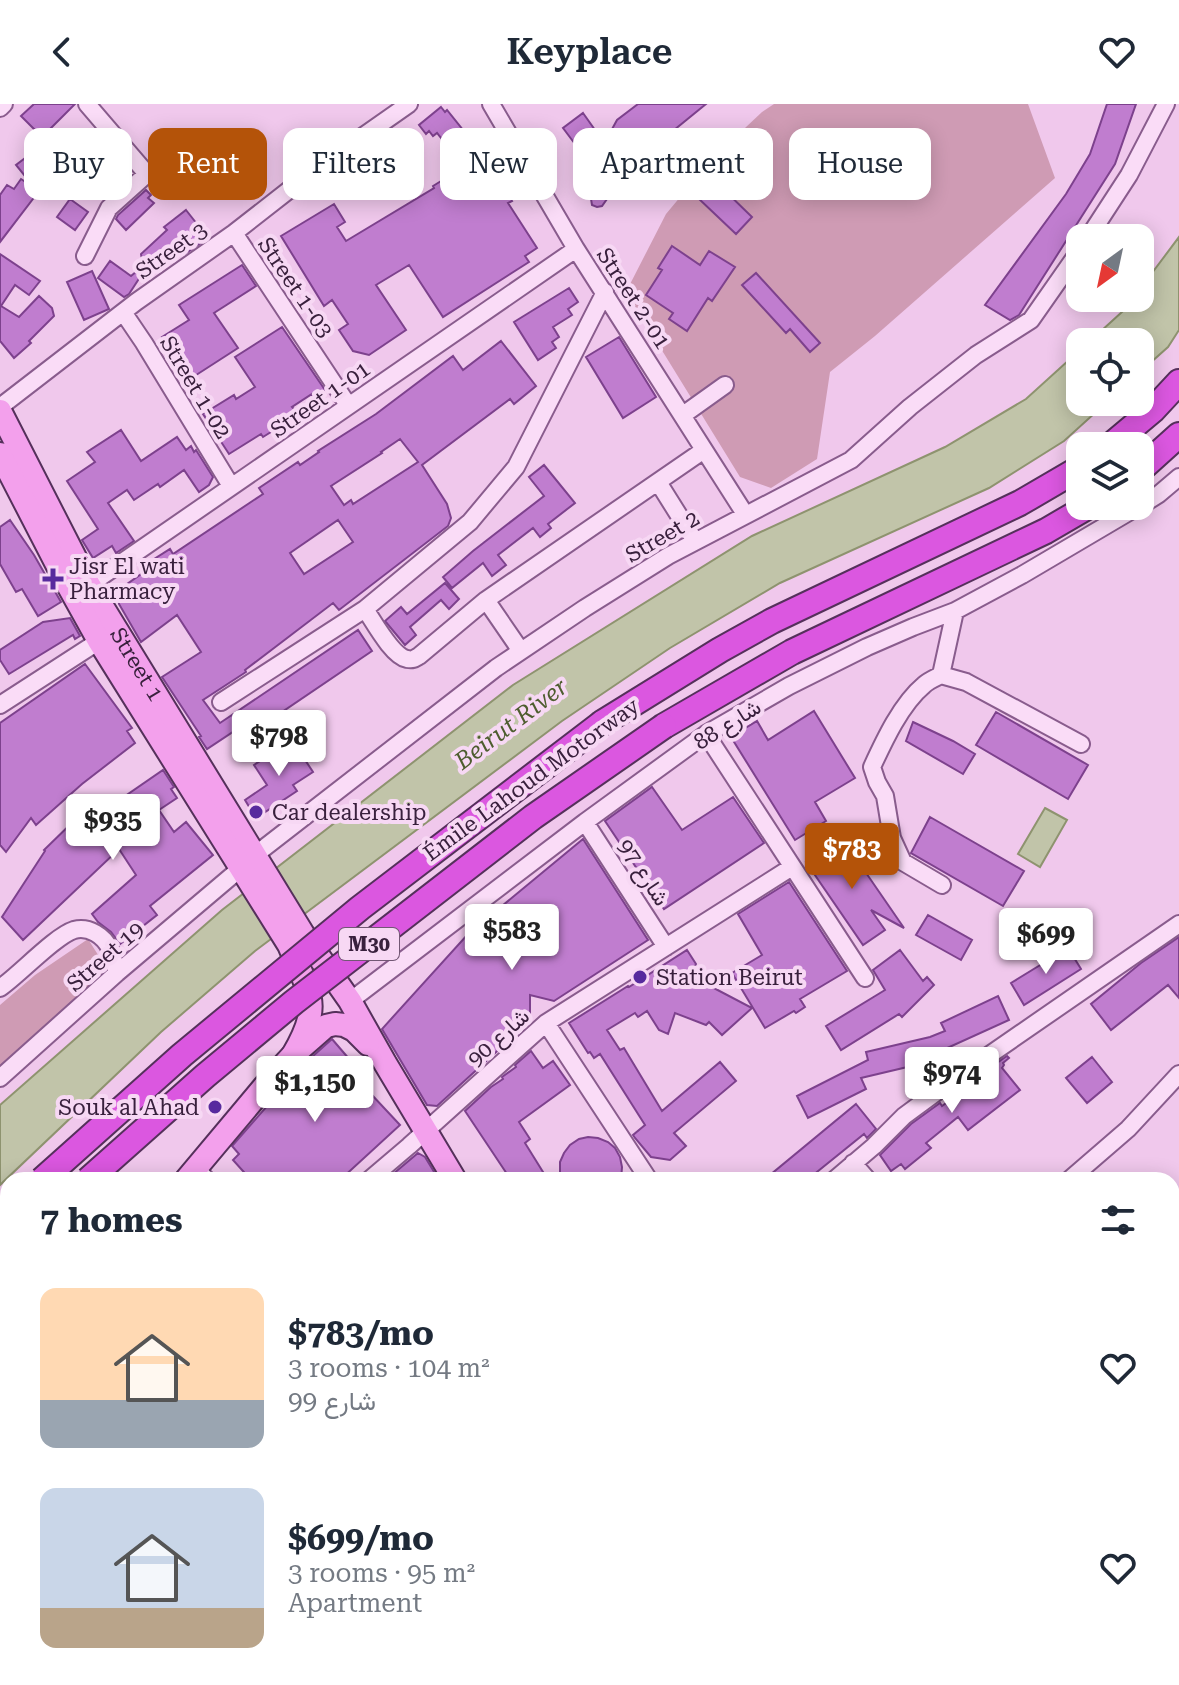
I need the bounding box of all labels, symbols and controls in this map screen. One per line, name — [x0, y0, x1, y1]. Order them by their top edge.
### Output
icon: back — [40, 30, 84, 74]
icon: heart — [1095, 30, 1139, 74]
text: Keyplace — [507, 31, 672, 73]
chip: Buy — [24, 128, 132, 200]
chip: Rent — [148, 128, 267, 200]
chip: Filters — [283, 128, 424, 200]
chip: New — [440, 128, 557, 200]
chip: Apartment — [573, 128, 773, 200]
chip: House — [789, 128, 931, 200]
street label: Street 3 — [131, 217, 212, 284]
north arrow — [1066, 224, 1154, 312]
map controls — [1066, 224, 1154, 520]
street label: Street 1-03 — [253, 232, 338, 342]
street label: Street 2-01 — [592, 243, 675, 353]
button: locate — [1066, 328, 1154, 416]
street label: Street 1-02 — [155, 331, 236, 443]
street label: Street 1-01 — [266, 356, 375, 443]
button: layers — [1066, 432, 1154, 520]
street label: Street 2 — [621, 505, 704, 568]
place label: Jisr El wati Pharmacy — [69, 554, 185, 604]
marker: Jisr El wati Pharmacy — [44, 570, 62, 588]
street label: Street 1 — [105, 623, 169, 705]
water label: Beirut River — [448, 673, 573, 776]
street label: Émile Lahoud Motorway — [418, 692, 644, 866]
street label: شارع 88 — [689, 694, 767, 756]
pin: $798 — [232, 710, 326, 778]
text: $798 — [250, 721, 308, 751]
pin: $935 — [66, 794, 160, 862]
place label: Car dealership — [272, 800, 426, 825]
marker: Car dealership — [247, 803, 265, 821]
text: $935 — [84, 805, 142, 835]
pin: $783 — [805, 823, 899, 891]
street label: شارع 97 — [611, 834, 674, 911]
text: $783 — [823, 834, 881, 864]
pin: $583 — [465, 904, 559, 972]
pin: $699 — [999, 908, 1093, 976]
text: $583 — [483, 915, 541, 945]
street label: Street 19 — [62, 916, 149, 996]
text: $699 — [1017, 919, 1075, 949]
road number: M30 — [339, 928, 399, 960]
place label: Station Beirut — [656, 965, 803, 990]
marker: Station Beirut — [631, 968, 649, 986]
street label: شارع 90 — [462, 1003, 536, 1073]
pin: $974 — [905, 1047, 999, 1115]
pin: $1,150 — [250, 1056, 380, 1124]
text: $974 — [923, 1058, 981, 1088]
text: $1,150 — [274, 1067, 356, 1097]
place label: Souk al Ahad — [58, 1095, 199, 1120]
marker: Souk al Ahad — [206, 1098, 224, 1116]
icon: filters — [1096, 1198, 1140, 1242]
text: 7 homes — [40, 1200, 183, 1240]
text: $783/mo — [288, 1313, 434, 1353]
icon: home — [104, 1320, 200, 1416]
icon: heart — [1096, 1346, 1140, 1390]
text: 3 rooms · 104 m² — [288, 1353, 490, 1383]
text: شارع 99 — [288, 1386, 376, 1416]
text: $699/mo — [288, 1518, 434, 1558]
icon: home — [104, 1520, 200, 1616]
icon: heart — [1096, 1546, 1140, 1590]
text: 3 rooms · 95 m² — [288, 1558, 475, 1588]
text: Apartment — [288, 1588, 422, 1618]

